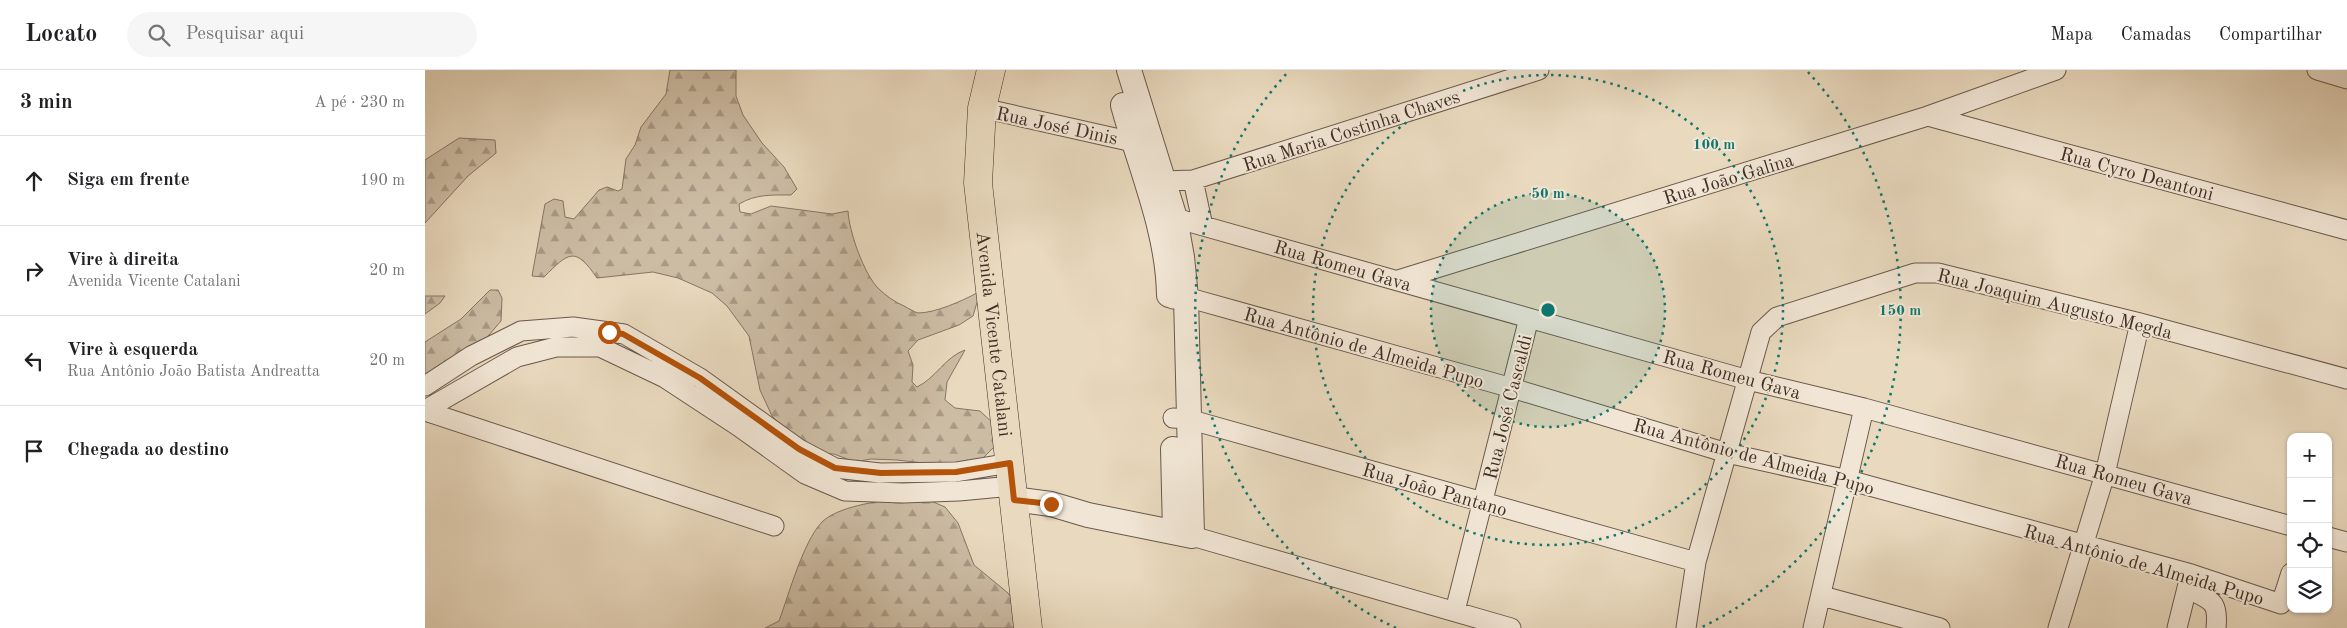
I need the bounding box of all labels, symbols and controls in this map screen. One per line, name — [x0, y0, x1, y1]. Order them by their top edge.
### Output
search box — [127, 12, 477, 57]
icon: search — [145, 21, 173, 49]
text: Locato — [25, 23, 97, 47]
text: Pesquisar aqui — [185, 25, 304, 44]
text: Mapa — [2051, 26, 2093, 44]
text: Camadas — [2121, 26, 2191, 44]
text: Compartilhar — [2219, 26, 2322, 44]
street label: Rua Maria Costinha Chaves — [1241, 88, 1463, 176]
text: 3 min — [20, 92, 73, 113]
text: A pé · 230 m — [314, 95, 405, 111]
street label: Rua José Dinis — [994, 105, 1119, 150]
text: 100 m — [1693, 138, 1735, 153]
street label: Rua Cyro Deantoni — [2057, 146, 2215, 205]
street label: Rua João Galina — [1661, 151, 1797, 209]
icon: ahead — [20, 167, 48, 195]
text: Siga em frente — [67, 171, 190, 190]
text: 190 m — [360, 173, 405, 189]
text: 50 m — [1531, 187, 1565, 202]
street label: Avenida Vicente Catalani — [972, 231, 1013, 438]
street label: Rua Romeu Gava — [1271, 239, 1414, 296]
text: Vire à direita — [67, 251, 179, 270]
icon: right — [20, 257, 48, 285]
text: 20 m — [369, 263, 405, 279]
street label: Rua Joaquim Augusto Megda — [1935, 267, 2175, 344]
text: Avenida Vicente Catalani — [67, 274, 241, 290]
centre of rings — [1539, 301, 1557, 319]
text: 150 m — [1879, 304, 1921, 319]
street label: Rua Antônio de Almeida Pupo — [1241, 306, 1486, 393]
route start — [598, 321, 621, 344]
street label: Rua José Cascaldi — [1482, 333, 1537, 482]
text: Vire à esquerda — [67, 341, 198, 360]
icon: left — [20, 347, 48, 375]
street label: Rua Romeu Gava — [1660, 349, 1803, 404]
text: 20 m — [369, 353, 405, 369]
text: Rua Antônio João Batista Andreatta — [67, 364, 320, 380]
street label: Rua Antônio de Almeida Pupo — [1631, 417, 1876, 500]
map controls — [2287, 433, 2332, 613]
button: + — [2287, 433, 2332, 478]
icon: arrive — [20, 437, 48, 465]
text: Chegada ao destino — [67, 441, 229, 460]
street label: Rua Romeu Gava — [2052, 453, 2195, 510]
street label: Rua João Pantano — [1360, 462, 1509, 521]
button: − — [2287, 478, 2332, 523]
route end — [1040, 493, 1063, 516]
street label: Rua Antônio de Almeida Pupo — [2021, 523, 2266, 610]
button: locate — [2287, 523, 2332, 568]
button: layers — [2287, 568, 2332, 613]

